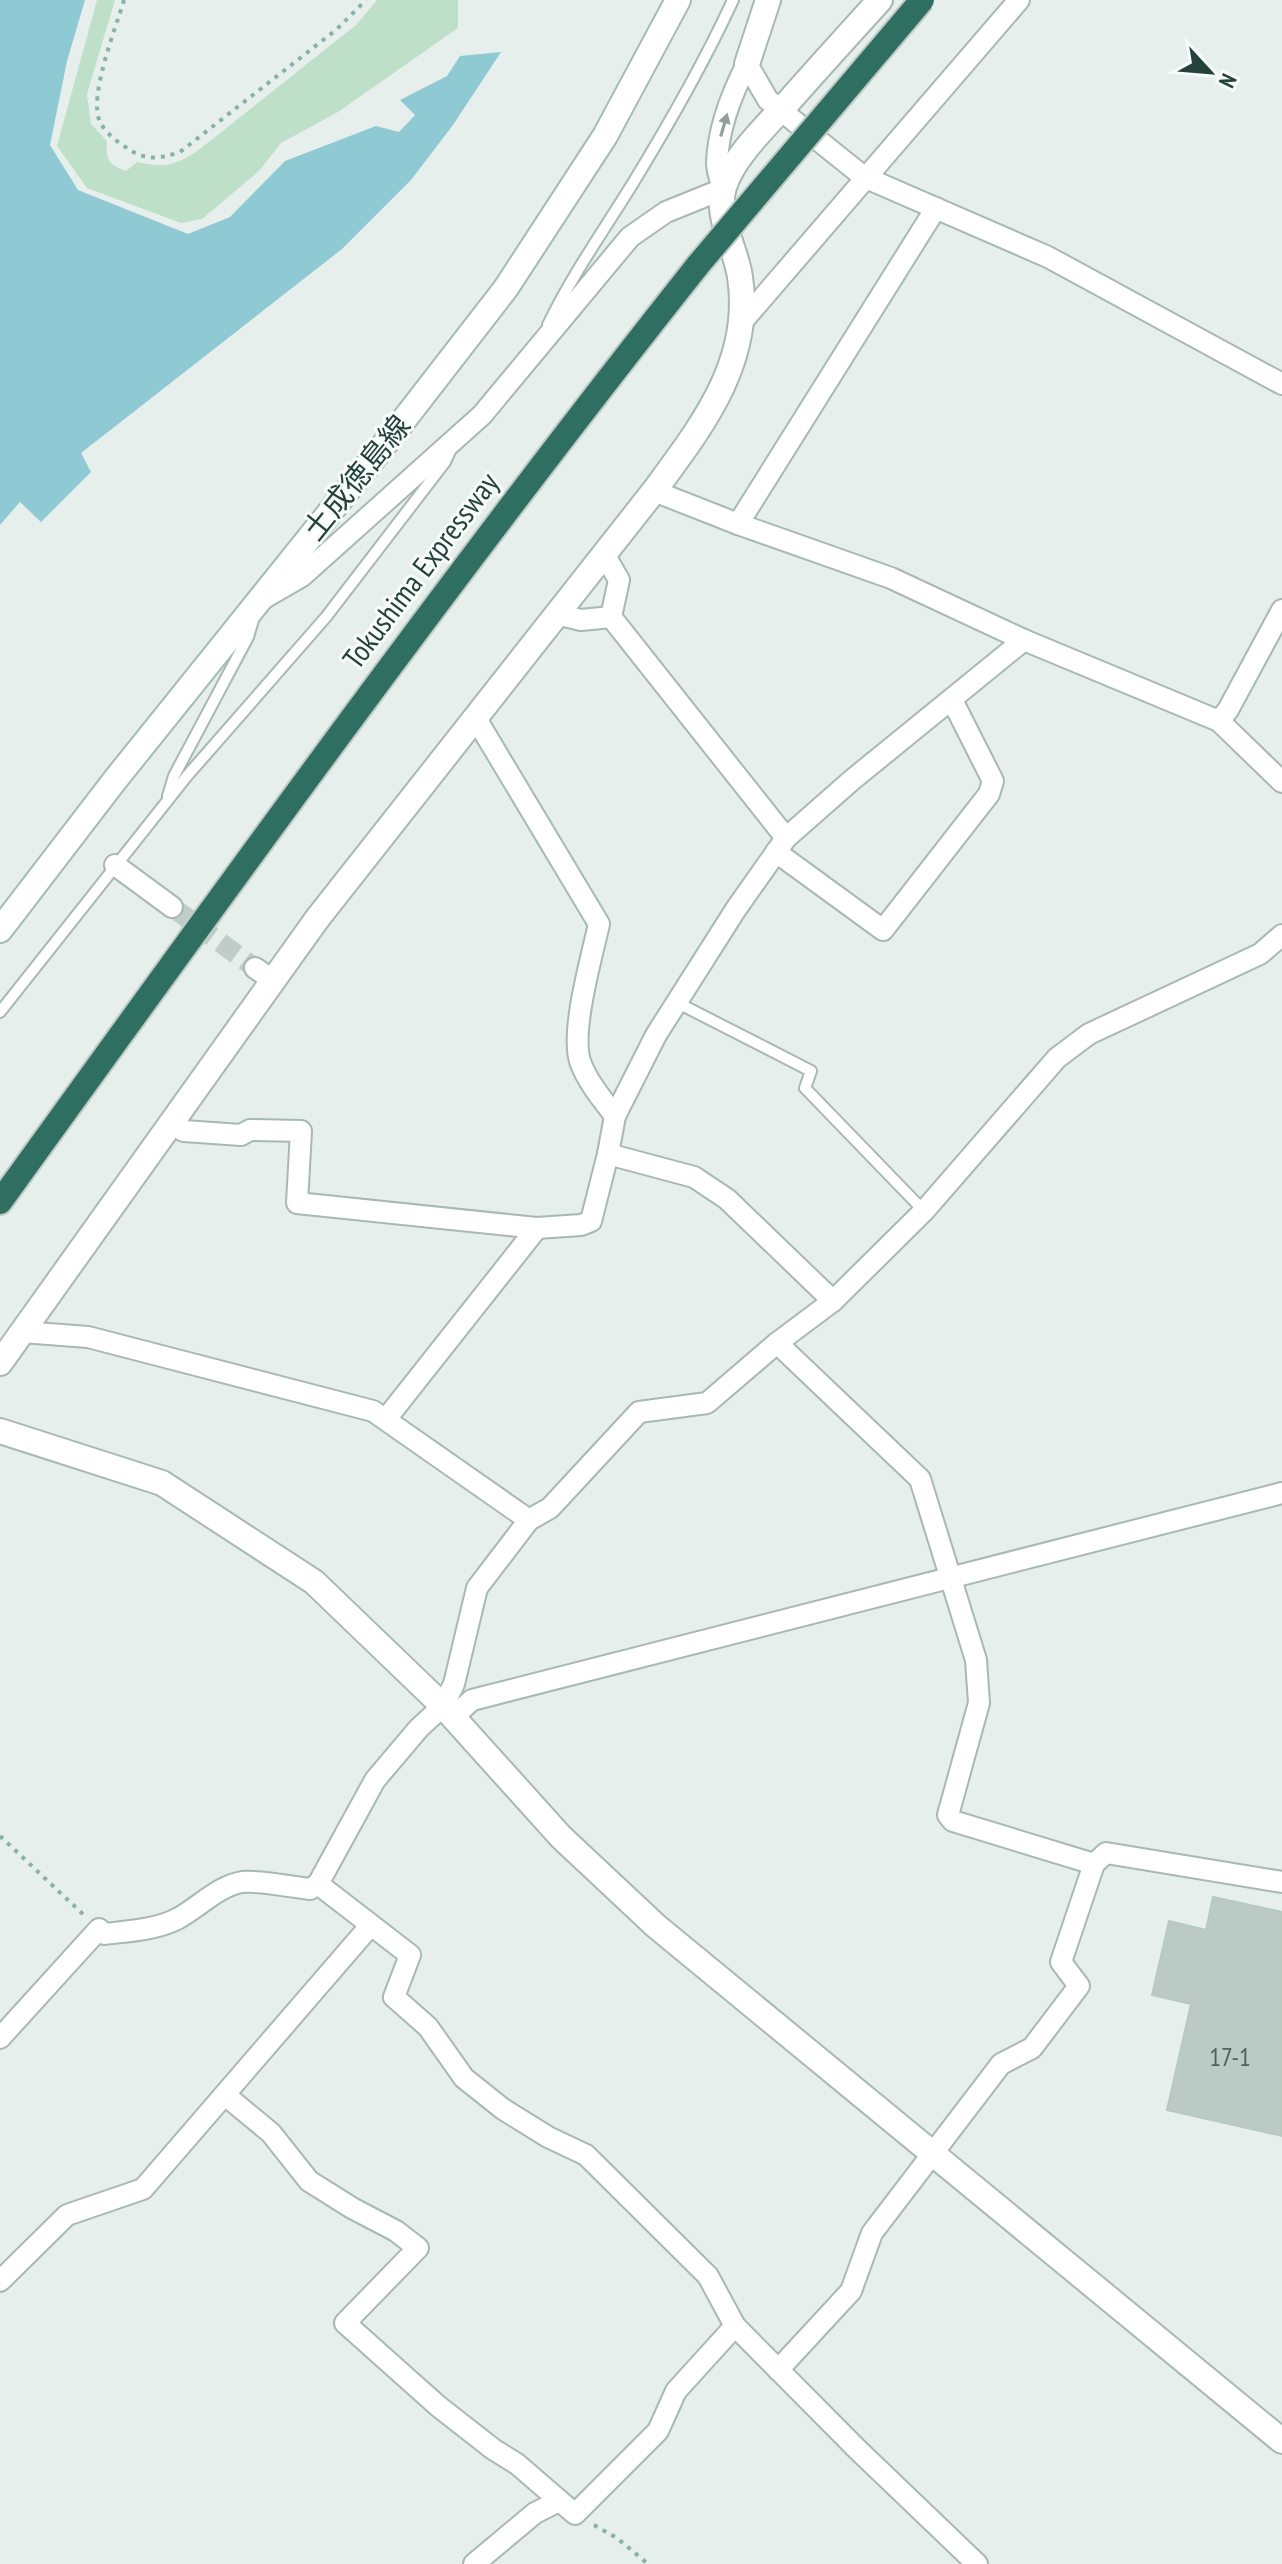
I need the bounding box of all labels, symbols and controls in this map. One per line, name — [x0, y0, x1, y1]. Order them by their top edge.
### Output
north arrow — [1170, 32, 1250, 112]
text: N — [1213, 69, 1243, 92]
one-way arrow — [719, 112, 731, 137]
street label: 土成徳島線 — [293, 406, 418, 548]
street label: Tokushima Expressway — [333, 464, 507, 676]
house number: 17-1 — [1209, 2040, 1251, 2073]

